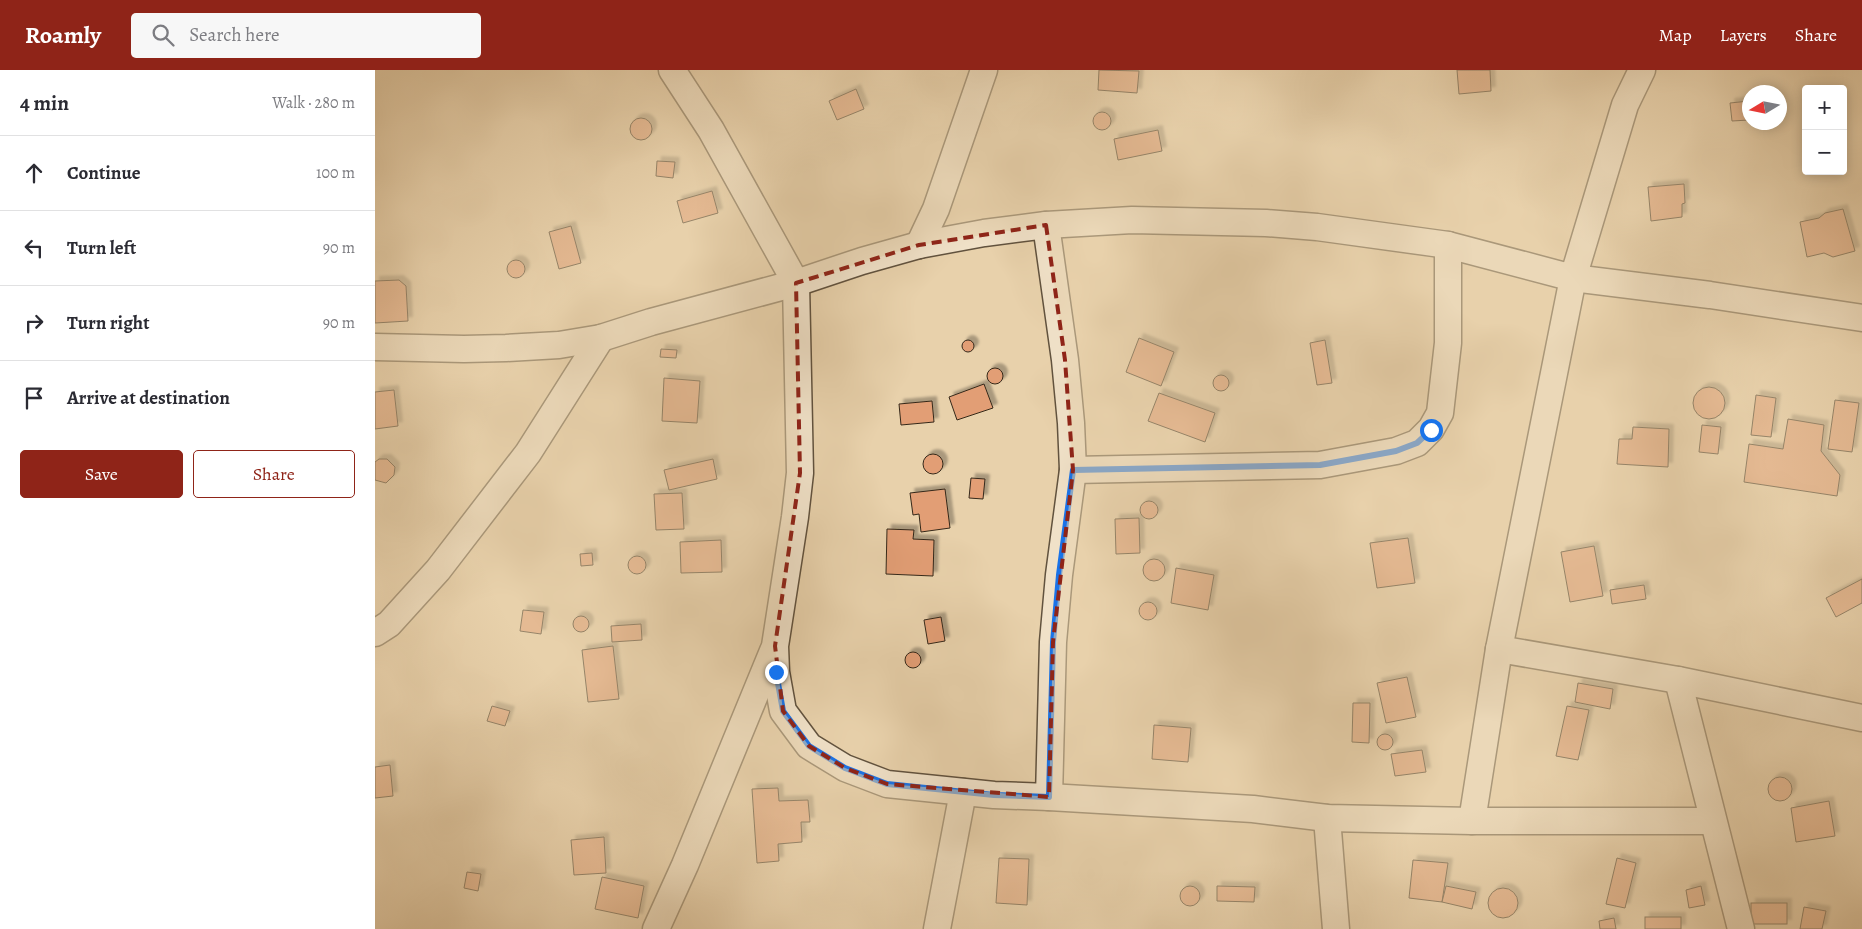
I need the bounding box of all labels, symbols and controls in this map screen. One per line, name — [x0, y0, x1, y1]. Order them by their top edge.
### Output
search box — [131, 13, 481, 58]
text: Roamly — [25, 19, 101, 51]
icon: search — [149, 21, 177, 49]
text: Search here — [189, 22, 280, 48]
text: Map — [1659, 23, 1692, 47]
text: Layers — [1720, 23, 1767, 47]
text: Share — [1795, 23, 1837, 47]
north arrow — [1742, 85, 1787, 130]
map controls — [1802, 85, 1847, 175]
button: + — [1802, 85, 1847, 130]
text: 4 min — [20, 89, 69, 117]
text: Walk · 280 m — [272, 92, 355, 114]
button: − — [1802, 130, 1847, 175]
icon: ahead — [20, 159, 48, 187]
text: Continue — [67, 160, 141, 186]
text: 100 m — [316, 162, 355, 184]
icon: left — [20, 234, 48, 262]
text: Turn left — [67, 235, 136, 261]
text: 90 m — [323, 237, 355, 259]
icon: right — [20, 309, 48, 337]
text: Turn right — [67, 310, 149, 336]
text: 90 m — [323, 312, 355, 334]
icon: arrive — [20, 384, 48, 412]
text: Arrive at destination — [67, 385, 230, 411]
route start — [1420, 419, 1443, 442]
button: Save — [20, 450, 183, 498]
button: Share — [193, 450, 355, 498]
route end — [765, 661, 788, 684]

